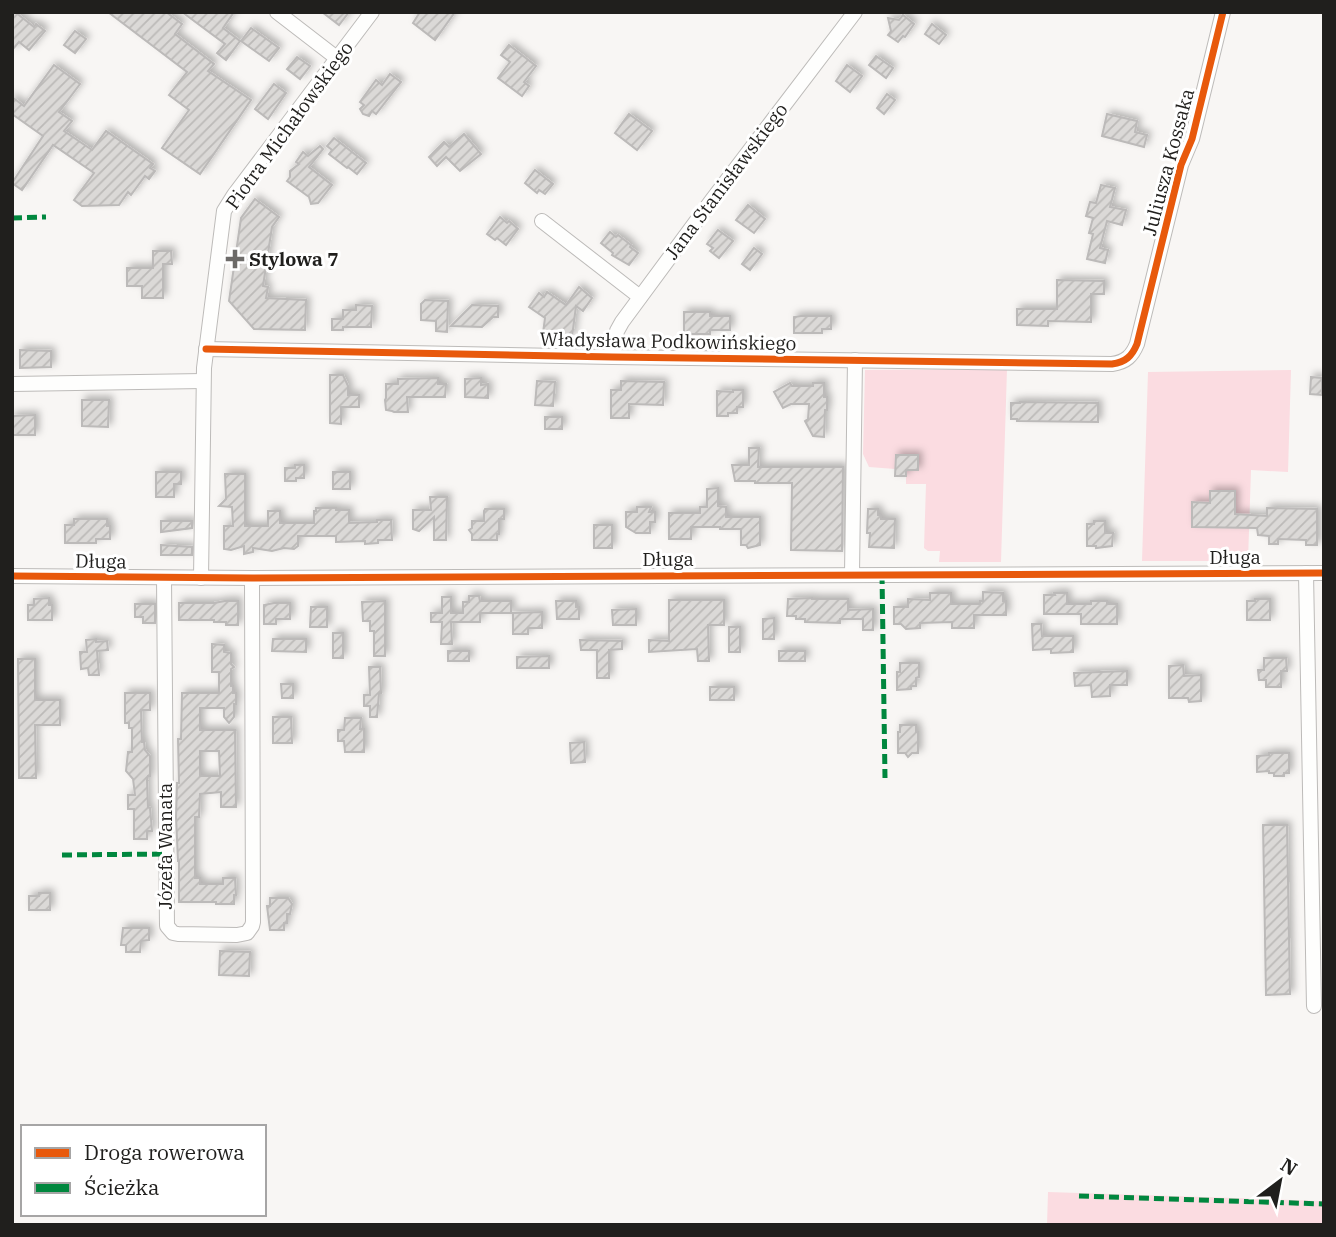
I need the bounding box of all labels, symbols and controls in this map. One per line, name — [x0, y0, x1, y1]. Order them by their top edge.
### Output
street label: Piotra Michałowskiego — [220, 36, 358, 214]
street label: Juliusza Kossaka — [1137, 86, 1199, 238]
street label: Jana Stanisławskiego — [659, 98, 793, 264]
place label: Stylowa 7 — [249, 247, 339, 271]
marker: Stylowa 7 — [227, 251, 243, 267]
street label: Władysława Podkowińskiego — [539, 327, 797, 355]
street label: Długa — [1209, 545, 1261, 569]
street label: Długa — [642, 547, 694, 571]
street label: Długa — [75, 549, 127, 573]
street label: Józefa Wanata — [153, 783, 177, 909]
legend — [21, 1125, 266, 1216]
text: Droga rowerowa — [84, 1138, 245, 1166]
north arrow — [1245, 1146, 1315, 1216]
text: N — [1276, 1152, 1302, 1181]
text: Ścieżka — [84, 1173, 159, 1201]

